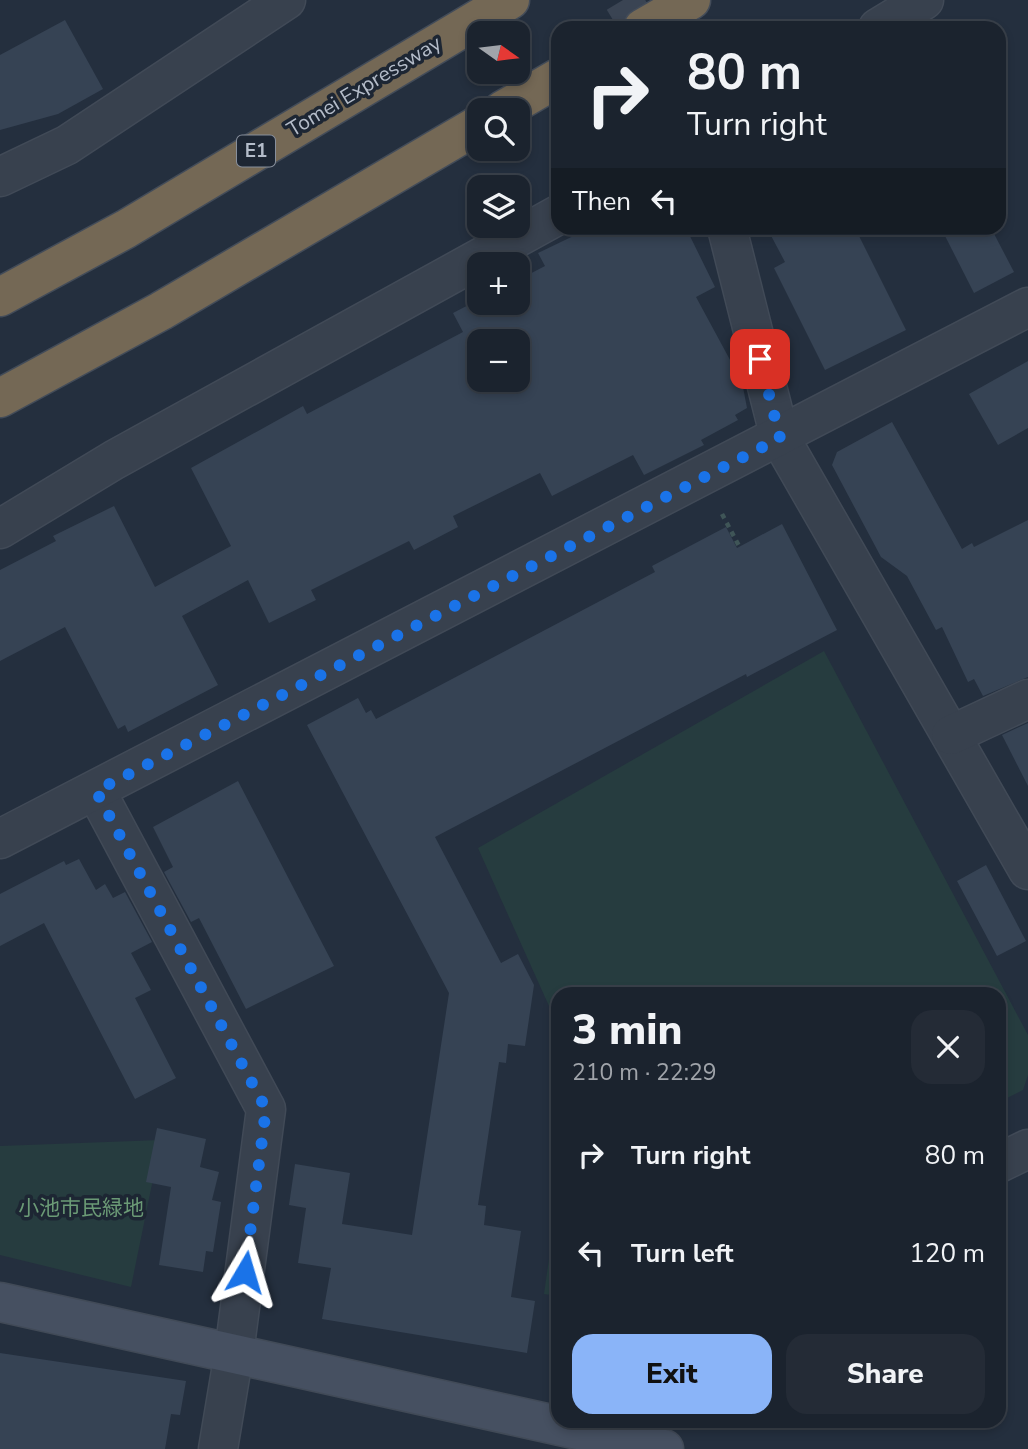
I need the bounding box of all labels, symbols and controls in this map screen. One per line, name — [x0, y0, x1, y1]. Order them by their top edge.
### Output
north arrow — [467, 21, 530, 84]
map controls — [467, 21, 530, 392]
street label: Tomei Expressway — [282, 29, 447, 143]
text: 80 m — [687, 39, 802, 106]
icon: right — [572, 49, 663, 140]
button: search — [467, 98, 530, 161]
text: Turn right — [687, 103, 827, 146]
road number: E1 — [237, 136, 275, 167]
button: layers — [467, 175, 530, 238]
icon: left — [645, 182, 683, 220]
text: Then — [572, 184, 631, 219]
button: + — [467, 252, 530, 315]
button: − — [467, 329, 530, 392]
pin — [730, 329, 790, 389]
icon: arrive — [741, 340, 779, 378]
text: 3 min — [572, 1002, 682, 1059]
button: close — [911, 1010, 985, 1084]
text: 210 m · 22:29 — [572, 1057, 717, 1088]
icon: right — [572, 1136, 610, 1174]
text: Turn right — [631, 1138, 750, 1173]
text: 80 m — [925, 1138, 985, 1173]
park label: 小池市民緑地 — [18, 1194, 144, 1222]
icon: left — [572, 1234, 610, 1272]
position arrow — [208, 1235, 282, 1309]
text: Turn left — [631, 1236, 734, 1271]
text: 120 m — [909, 1236, 985, 1271]
button: Exit — [572, 1334, 772, 1414]
button: Share — [786, 1334, 985, 1414]

